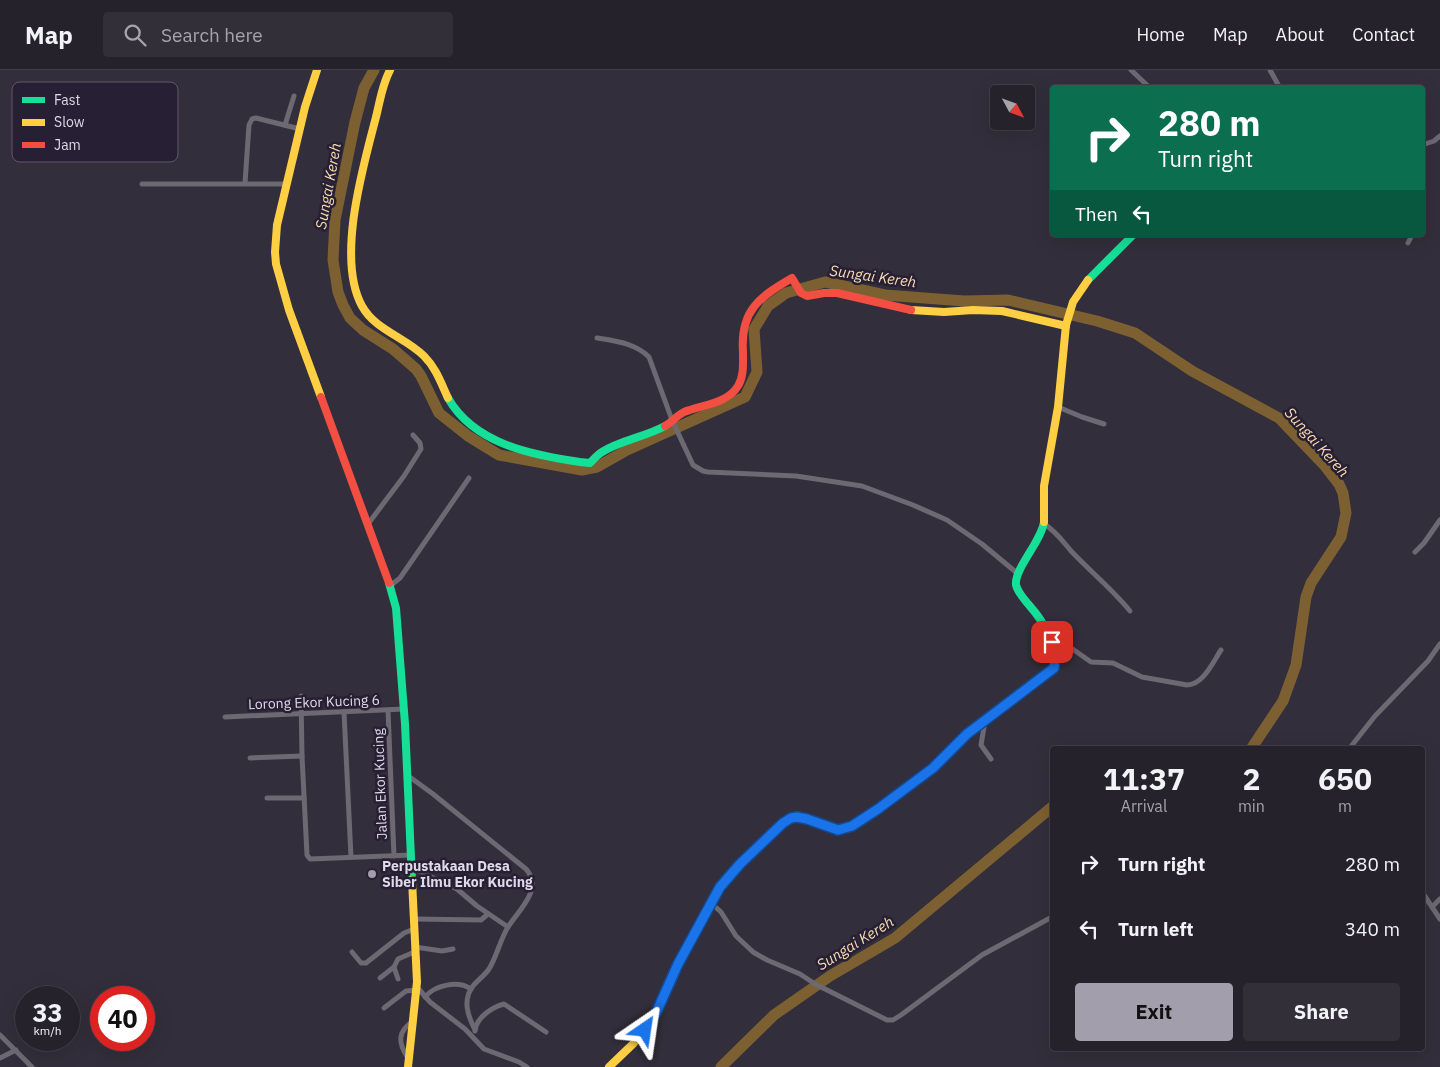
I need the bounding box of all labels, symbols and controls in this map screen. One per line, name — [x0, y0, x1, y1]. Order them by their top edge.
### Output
search box — [103, 12, 453, 57]
text: Map — [25, 19, 73, 51]
icon: search — [121, 21, 149, 49]
text: Search here — [161, 23, 263, 47]
text: Home — [1137, 23, 1185, 46]
text: Map — [1213, 23, 1248, 46]
text: About — [1276, 23, 1324, 46]
text: Contact — [1352, 23, 1415, 46]
legend — [12, 82, 178, 162]
north arrow — [990, 85, 1035, 130]
map controls — [990, 85, 1035, 130]
text: Fast — [54, 91, 80, 109]
text: 280 m — [1158, 100, 1261, 146]
icon: right — [1075, 105, 1140, 170]
text: Slow — [54, 113, 85, 131]
text: Jam — [54, 136, 81, 154]
water label: Sungai Kereh — [311, 141, 345, 231]
text: Turn right — [1158, 144, 1253, 173]
icon: left — [1128, 200, 1156, 228]
text: Then — [1075, 202, 1118, 226]
water label: Sungai Kereh — [828, 261, 918, 291]
water label: Sungai Kereh — [1281, 403, 1353, 481]
pin — [1031, 621, 1073, 663]
icon: arrive — [1038, 628, 1066, 656]
street label: Lorong Ekor Kucing 6 — [248, 691, 380, 713]
street label: Jalan Ekor Kucing — [369, 727, 391, 840]
text: 11:37 — [1103, 759, 1185, 798]
text: 2 — [1242, 759, 1260, 798]
text: 650 — [1318, 759, 1372, 798]
text: Arrival — [1121, 796, 1167, 816]
text: min — [1238, 796, 1265, 816]
text: m — [1338, 796, 1352, 816]
icon: right — [1075, 850, 1103, 878]
text: Turn right — [1118, 852, 1205, 876]
text: 280 m — [1345, 852, 1400, 876]
place label: Perpustakaan Desa Siber Ilmu Ekor Kucing — [382, 857, 533, 891]
marker: Perpustakaan Desa Siber Ilmu Ekor Kucing — [366, 868, 378, 880]
water label: Sungai Kereh — [813, 912, 897, 974]
icon: left — [1075, 915, 1103, 943]
text: Turn left — [1118, 917, 1194, 941]
text: 340 m — [1345, 917, 1400, 941]
button: Exit — [1075, 983, 1233, 1041]
button: Share — [1243, 983, 1400, 1041]
speed limit sign: 40 — [90, 986, 155, 1051]
text: 33 — [32, 996, 63, 1029]
position arrow — [618, 1003, 670, 1055]
text: km/h — [33, 1023, 62, 1038]

